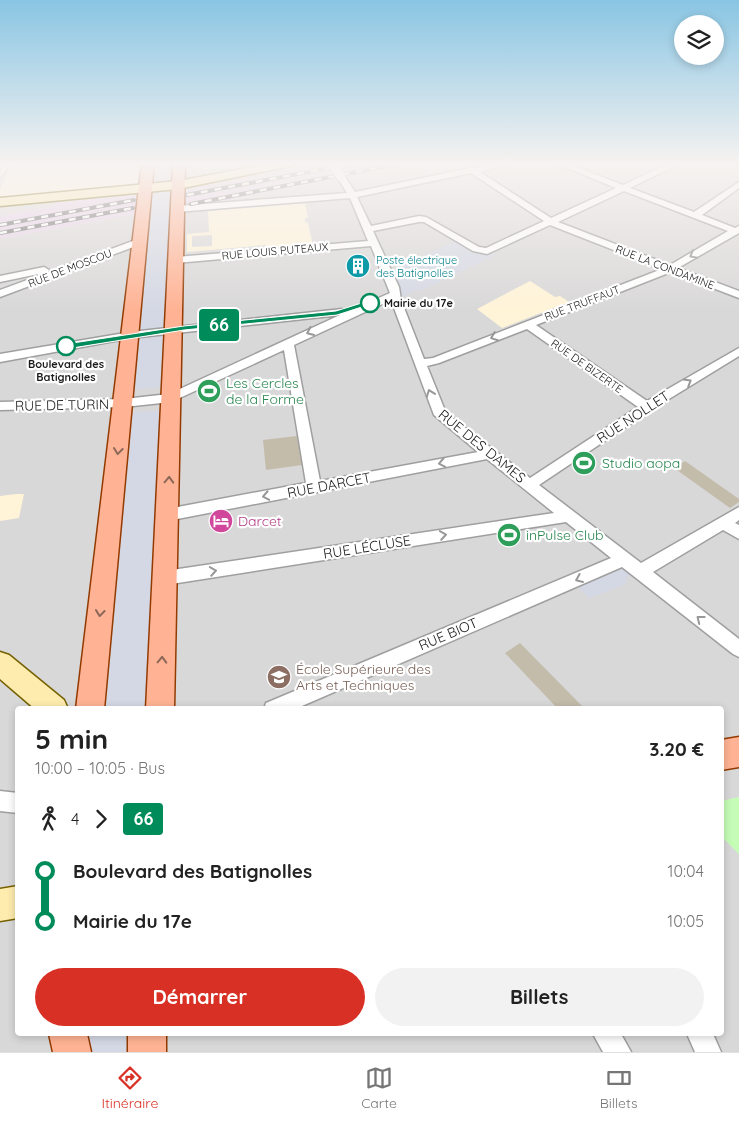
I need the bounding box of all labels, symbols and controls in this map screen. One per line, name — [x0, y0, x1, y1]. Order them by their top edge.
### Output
map controls — [674, 15, 724, 65]
button: layers — [674, 15, 724, 65]
street label: RUE LOUIS PUTEAUX — [221, 239, 329, 263]
street label: RUE LA CONDAMINE — [613, 242, 717, 292]
street label: RUE DE MOSCOU — [26, 246, 114, 290]
one-way arrow — [689, 249, 698, 259]
building icon: Poste électrique des Batignolles — [345, 253, 371, 279]
place label: Poste électrique des Batignolles — [376, 253, 457, 280]
street label: RUE TRUFFAUT — [542, 282, 622, 324]
marker: Mairie du 17e — [360, 293, 380, 313]
place label: Mairie du 17e — [384, 296, 453, 310]
line badge: 66 — [196, 309, 242, 341]
text: 66 — [209, 313, 229, 336]
one-way arrow — [306, 326, 315, 336]
one-way arrow — [491, 332, 499, 342]
marker: Boulevard des Batignolles — [56, 336, 76, 356]
street label: RUE DE BIZERTE — [548, 336, 626, 396]
place label: Boulevard des Batignolles — [28, 357, 104, 384]
place label: Les Cercles de la Forme — [226, 374, 304, 408]
sports icon: Les Cercles de la Forme — [196, 378, 222, 404]
one-way arrow — [682, 379, 691, 389]
street label: RUE NOLLET — [593, 387, 673, 447]
one-way arrow — [426, 389, 436, 398]
street label: RUE DE TURIN — [15, 395, 109, 415]
street label: RUE DES DAMES — [435, 405, 529, 487]
one-way arrow — [113, 448, 124, 456]
sports icon: Studio aopa — [571, 450, 597, 476]
place label: Studio aopa — [602, 454, 680, 472]
one-way arrow — [438, 458, 447, 468]
street label: RUE DARCET — [286, 468, 372, 502]
one-way arrow — [163, 476, 174, 484]
one-way arrow — [261, 491, 270, 501]
hotel icon: Darcet — [208, 508, 234, 534]
place label: Darcet — [238, 512, 282, 530]
sports icon: inPulse Club — [496, 522, 522, 548]
place label: inPulse Club — [526, 526, 604, 544]
one-way arrow — [439, 530, 447, 541]
street label: RUE LÉCLUSE — [322, 531, 412, 563]
one-way arrow — [209, 566, 217, 576]
one-way arrow — [575, 572, 584, 583]
one-way arrow — [95, 609, 106, 617]
street label: RUE BIOT — [416, 613, 480, 655]
one-way arrow — [697, 615, 706, 624]
one-way arrow — [156, 656, 167, 664]
place label: École Supérieure des Arts et Techniques — [296, 660, 431, 694]
school or university icon: École Supérieure des Arts et Techniques — [266, 664, 292, 690]
text: 5 min — [35, 721, 108, 756]
text: 3.20 € — [649, 737, 704, 761]
text: 10:00 – 10:05 · Bus — [35, 758, 165, 778]
icon: walk — [35, 805, 63, 833]
icon: forward — [87, 805, 115, 833]
text: 66 — [133, 807, 153, 830]
text: 4 — [71, 809, 79, 829]
text: Boulevard des Batignolles — [73, 859, 312, 883]
text: 10:04 — [668, 861, 704, 881]
text: Mairie du 17e — [73, 909, 192, 933]
text: 10:05 — [667, 911, 704, 931]
button: Démarrer — [35, 968, 365, 1026]
button: Billets — [375, 968, 704, 1026]
tab: Itinéraire — [101, 1064, 158, 1112]
tab: Carte — [361, 1064, 397, 1112]
tab: Billets — [600, 1064, 638, 1112]

